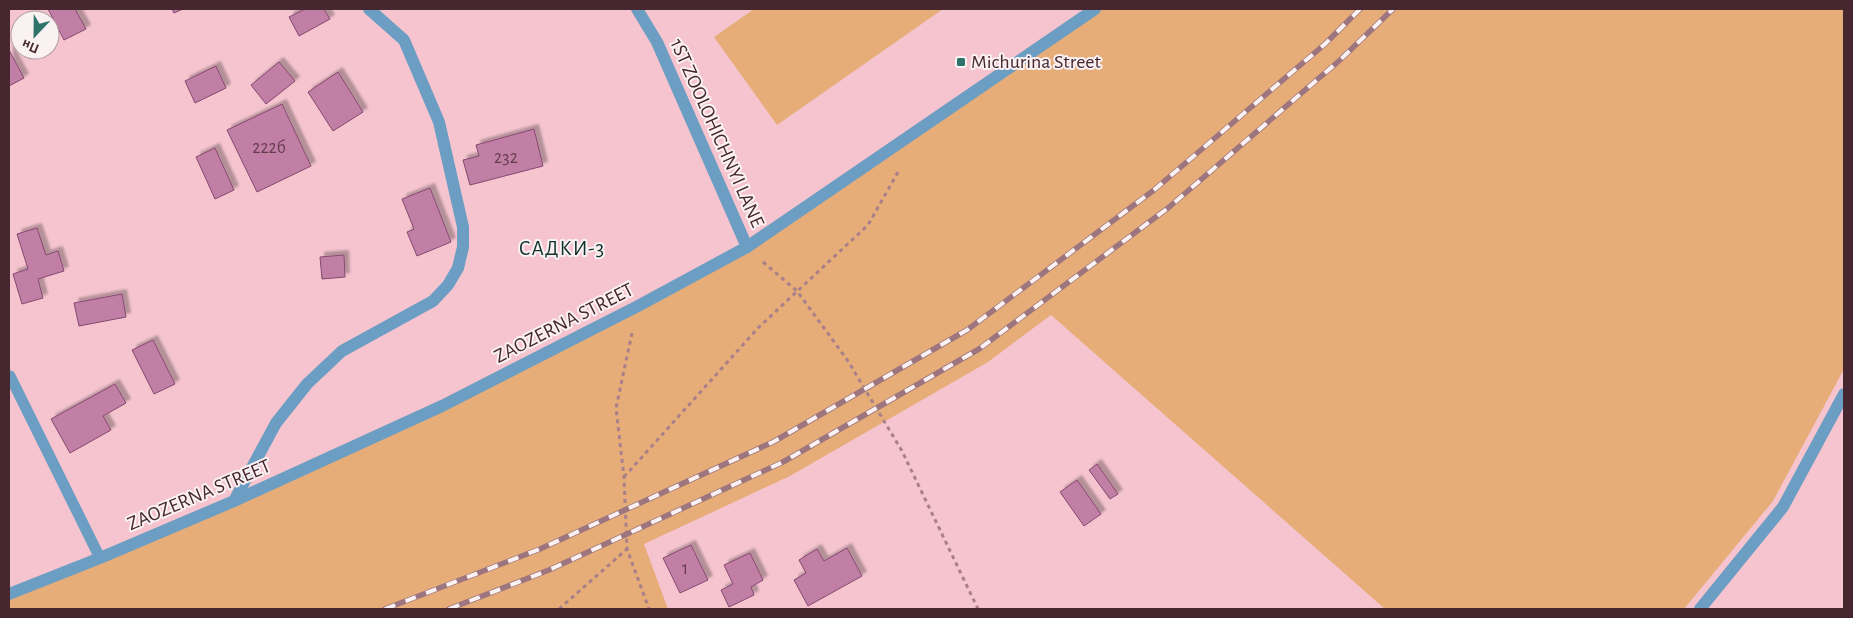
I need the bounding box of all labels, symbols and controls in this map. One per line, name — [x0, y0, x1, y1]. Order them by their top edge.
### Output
north arrow — [10, 10, 60, 60]
text: Пн — [20, 36, 41, 56]
street label: 1ST ZOOLOHICHNYI LANE — [666, 36, 768, 231]
place label: Michurina Street — [971, 52, 1102, 72]
marker: Michurina Street — [955, 56, 967, 68]
house number: 222б — [252, 138, 286, 157]
house number: 232 — [494, 149, 518, 167]
district label: САДКИ-3 — [519, 238, 605, 259]
street label: ZAOZERNA STREET — [491, 279, 637, 367]
street label: ZAOZERNA STREET — [124, 456, 274, 534]
house number: 1 — [682, 560, 688, 578]

